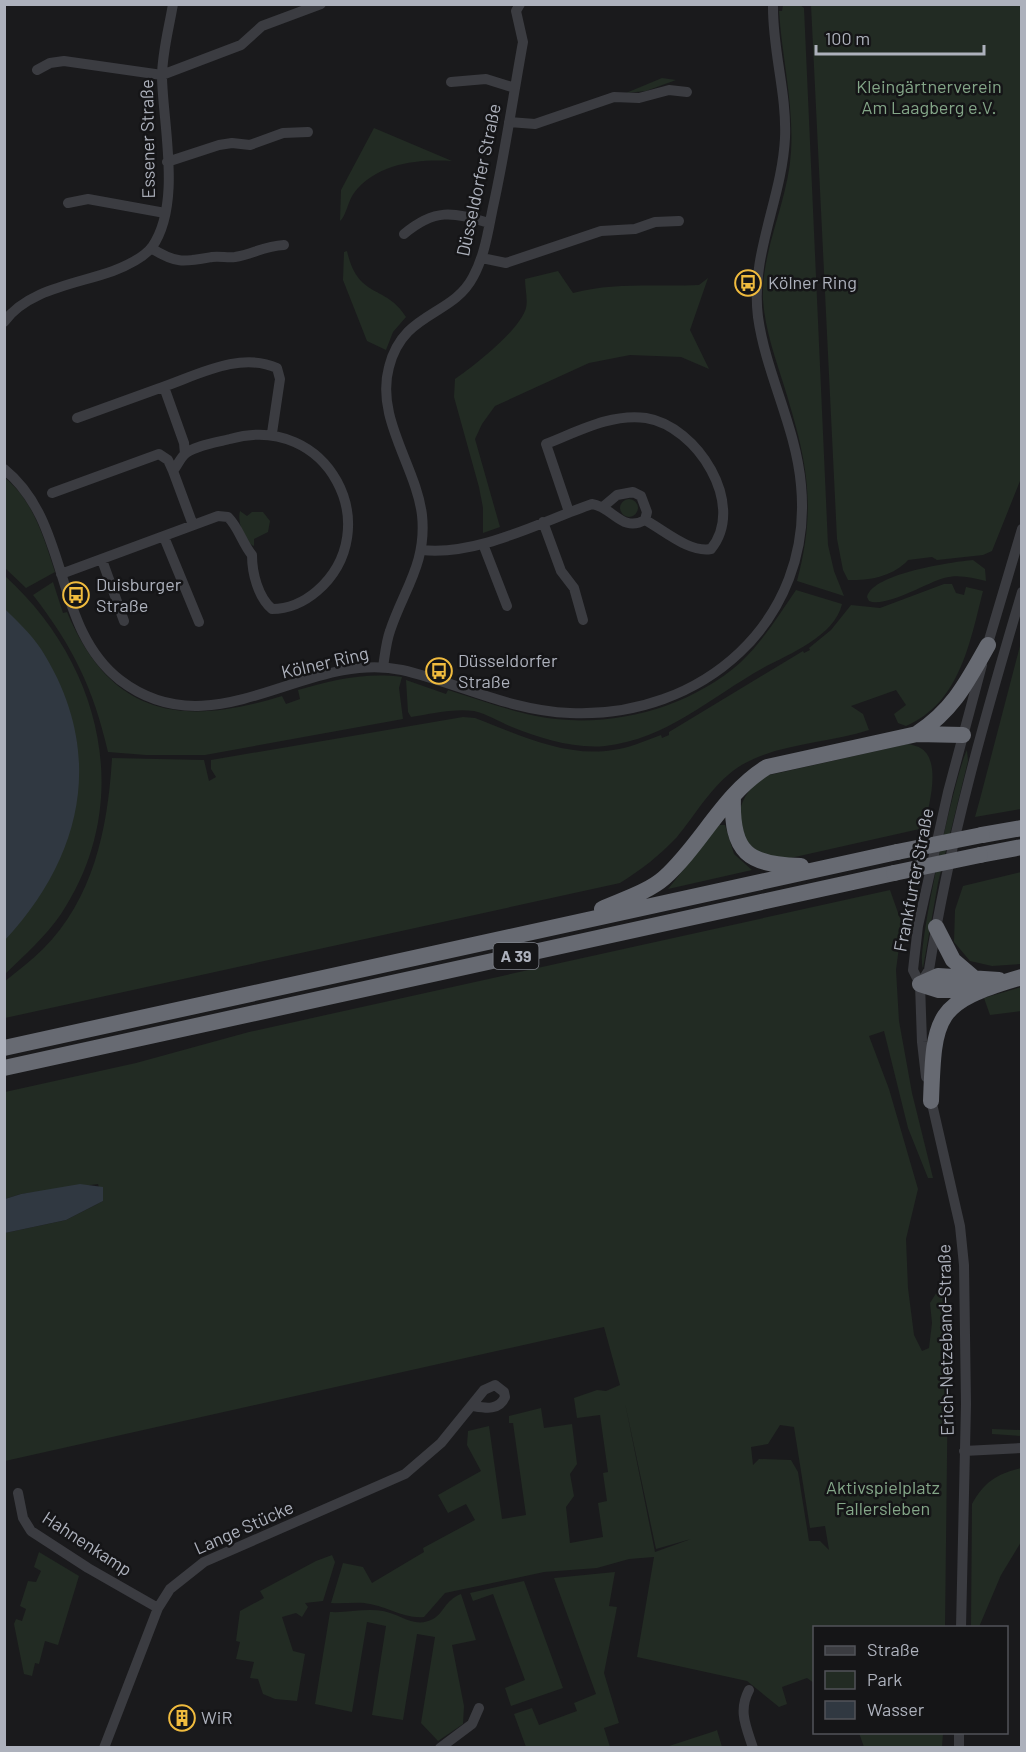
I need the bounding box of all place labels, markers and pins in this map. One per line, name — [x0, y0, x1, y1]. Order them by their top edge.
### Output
bus stop icon: Kölner Ring — [733, 268, 763, 298]
place label: Kölner Ring — [768, 271, 857, 293]
place label: Duisburger Straße — [96, 573, 182, 616]
bus stop icon: Duisburger Straße — [61, 580, 91, 610]
place label: Düsseldorfer Straße — [458, 649, 558, 692]
bus stop icon: Düsseldorfer Straße — [424, 656, 454, 686]
building icon: WiR — [167, 1703, 197, 1733]
place label: WiR — [201, 1706, 232, 1728]

